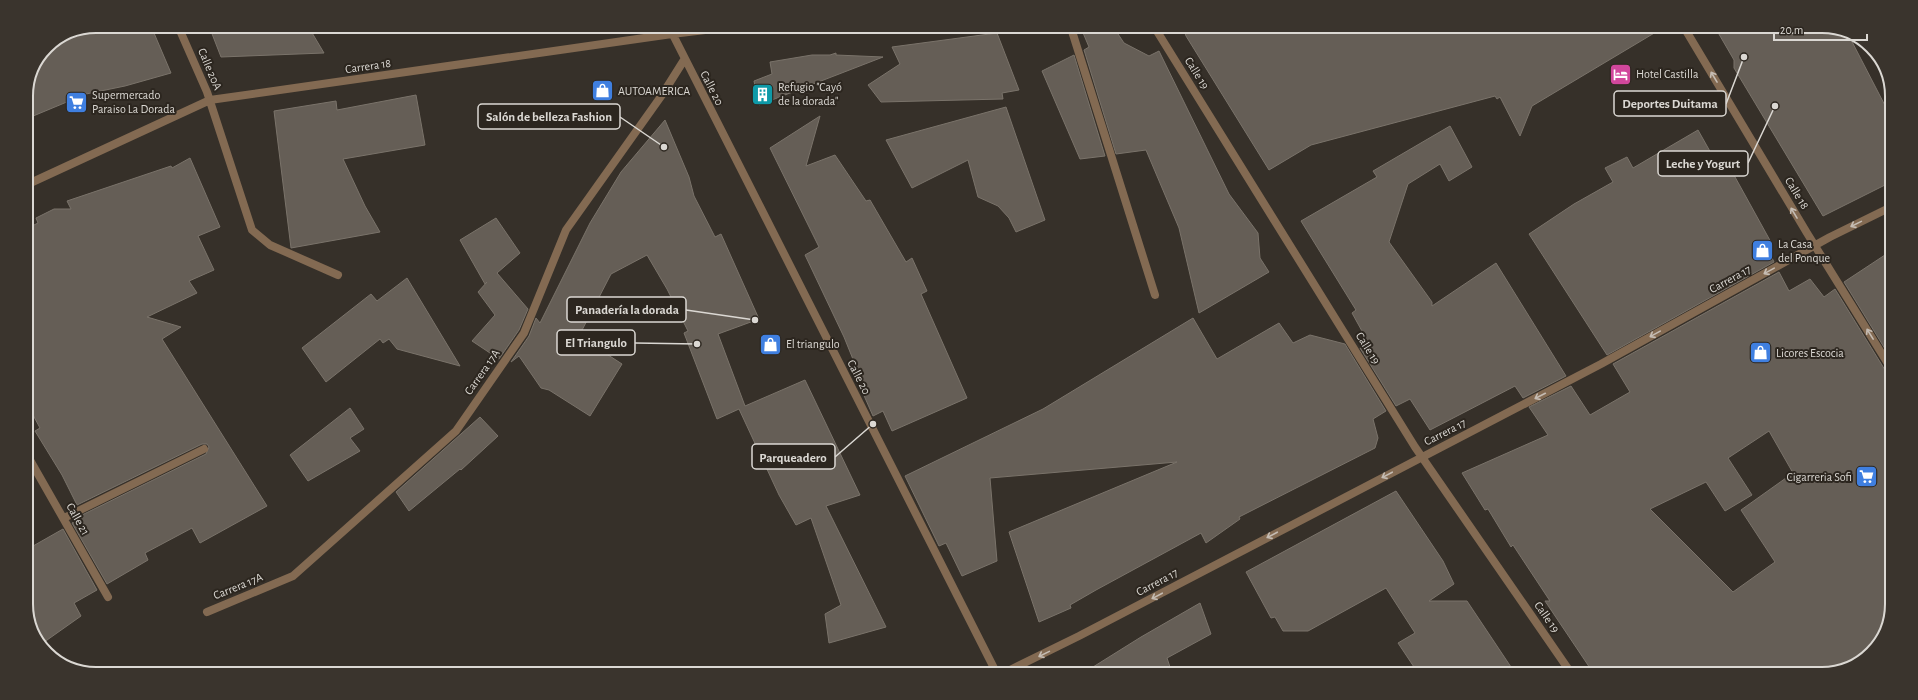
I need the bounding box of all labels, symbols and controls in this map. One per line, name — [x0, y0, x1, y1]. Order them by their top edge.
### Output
scale bar — [1774, 16, 1867, 42]
text: 20 m — [1780, 24, 1803, 36]
street label: Calle 20A — [196, 46, 224, 92]
street label: Calle 19 — [1183, 55, 1212, 91]
street label: Carrera 18 — [344, 57, 392, 75]
hotel icon: Hotel Castilla — [1608, 61, 1634, 87]
place label: Hotel Castilla — [1636, 68, 1699, 80]
street label: Calle 20 — [698, 69, 726, 107]
one-way arrow — [1709, 71, 1717, 83]
shop icon: AUTOAMERICA — [590, 78, 616, 104]
building icon: Refugio "Cayó de la dorada" — [750, 81, 776, 107]
place label: Refugio "Cayó de la dorada" — [778, 81, 842, 107]
place label: AUTOAMERICA — [618, 85, 690, 97]
supermarket icon: Supermercado Paraiso La Dorada — [63, 89, 89, 115]
place label: Supermercado Paraiso La Dorada — [92, 89, 175, 115]
callout: Deportes Duitama — [1614, 91, 1726, 116]
text: Deportes Duitama — [1622, 98, 1718, 111]
callout: Salón de belleza Fashion — [478, 104, 620, 129]
text: Salón de belleza Fashion — [486, 111, 612, 124]
callout: Leche y Yogurt — [1658, 151, 1748, 176]
text: Leche y Yogurt — [1666, 158, 1741, 171]
street label: Calle 18 — [1783, 175, 1811, 211]
one-way arrow — [1790, 207, 1798, 219]
one-way arrow — [1850, 221, 1862, 228]
shop icon: La Casa del Ponque — [1750, 238, 1776, 264]
place label: La Casa del Ponque — [1778, 238, 1830, 264]
street label: Carrera 17 — [1707, 263, 1753, 295]
one-way arrow — [1763, 268, 1775, 276]
callout: Panadería la dorada — [567, 297, 686, 322]
text: Panadería la dorada — [575, 304, 679, 317]
one-way arrow — [1865, 328, 1873, 340]
callout: El Triangulo — [557, 330, 635, 355]
street label: Calle 19 — [1354, 330, 1383, 366]
shop icon: El triangulo — [758, 331, 784, 357]
one-way arrow — [1649, 331, 1661, 339]
text: El Triangulo — [565, 337, 628, 350]
place label: El triangulo — [786, 338, 840, 350]
shop icon: Licores Escocia — [1748, 340, 1774, 366]
street label: Carrera 17A — [462, 347, 502, 397]
place label: Licores Escocia — [1776, 347, 1844, 359]
street label: Calle 20 — [845, 358, 873, 396]
one-way arrow — [1534, 393, 1546, 400]
street label: Carrera 17 — [1422, 416, 1468, 448]
callout: Parqueadero — [752, 444, 835, 469]
text: Parqueadero — [759, 452, 827, 465]
supermarket icon: Cigarreria Sofi — [1854, 464, 1880, 490]
place label: Cigarreria Sofi — [1786, 471, 1852, 483]
one-way arrow — [1381, 472, 1393, 480]
street label: Calle 21 — [64, 501, 92, 537]
one-way arrow — [1266, 532, 1278, 540]
street label: Carrera 17 — [1134, 566, 1180, 598]
street label: Carrera 17A — [212, 571, 265, 601]
one-way arrow — [1151, 592, 1163, 600]
street label: Calle 19 — [1532, 599, 1562, 635]
one-way arrow — [1038, 651, 1050, 658]

